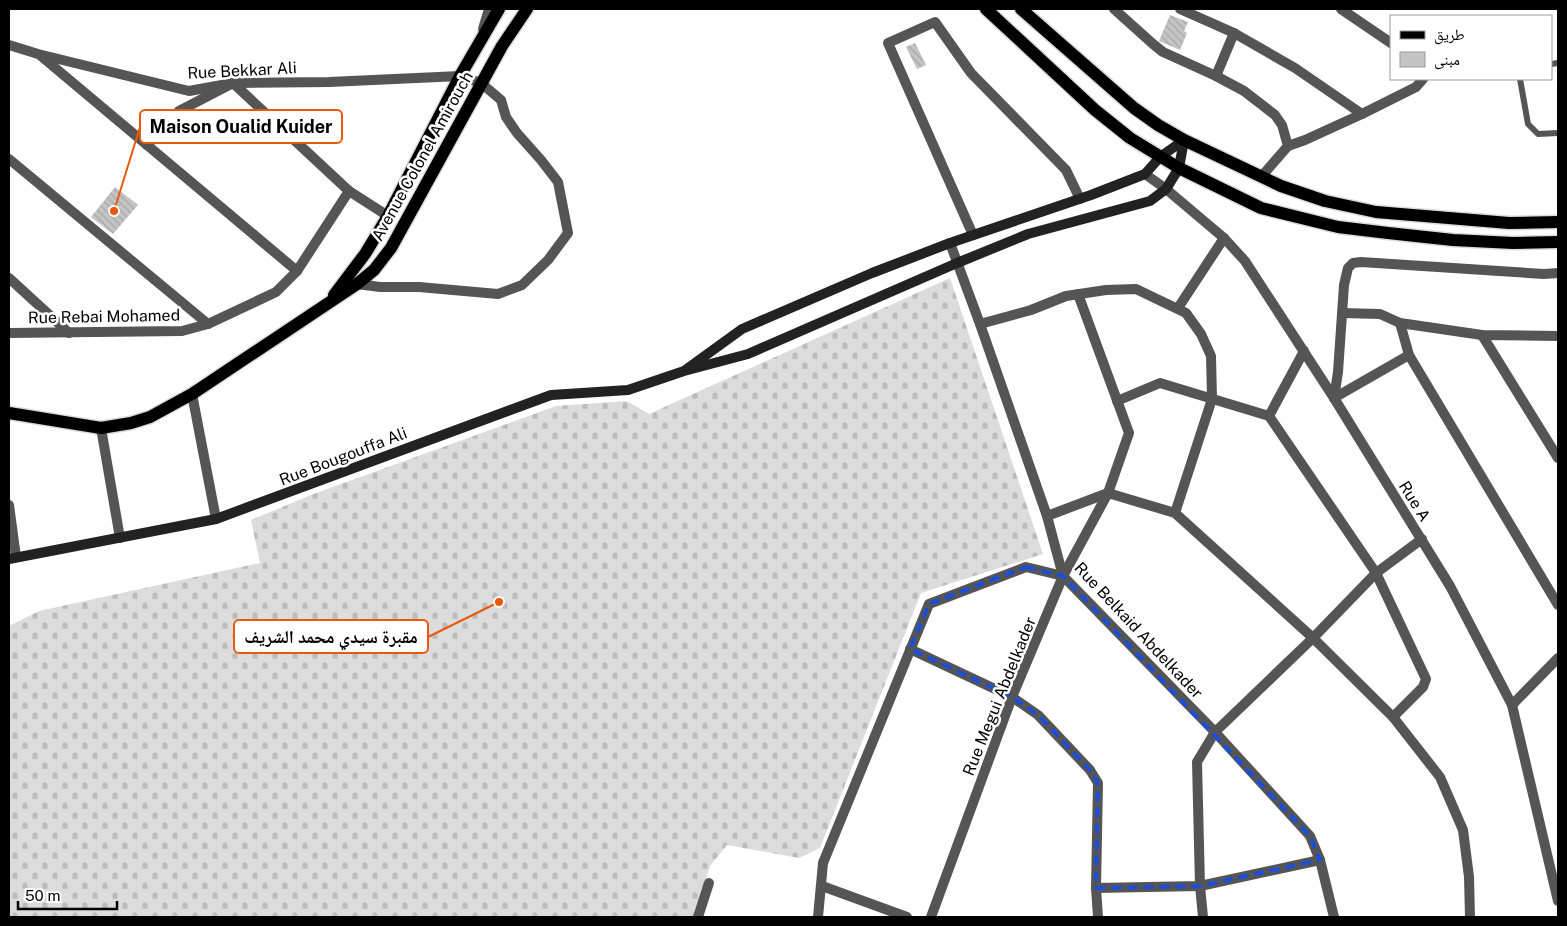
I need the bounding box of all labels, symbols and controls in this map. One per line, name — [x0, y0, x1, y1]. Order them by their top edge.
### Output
legend — [1390, 15, 1552, 80]
text: طريق — [1434, 26, 1465, 45]
text: مبنى — [1434, 51, 1460, 70]
street label: Rue Bekkar Ali — [187, 58, 297, 83]
street label: Avenue Colonel Amirouch — [368, 68, 477, 244]
callout: Maison Oualid Kuider — [140, 110, 342, 143]
text: Maison Oualid Kuider — [150, 116, 333, 137]
street label: Rue Rebai Mohamed — [28, 306, 180, 327]
street label: Rue Bougouffa Ali — [277, 423, 410, 490]
street label: Rue A — [1395, 477, 1434, 525]
street label: Rue Belkaid Abdelkader — [1071, 558, 1207, 702]
street label: Rue Megui Abdelkader — [959, 614, 1040, 778]
callout: مقبرة سيدي محمد الشريف — [234, 620, 428, 653]
text: مقبرة سيدي محمد الشريف — [244, 626, 418, 651]
scale bar — [18, 878, 116, 910]
text: 50 m — [25, 887, 60, 904]

